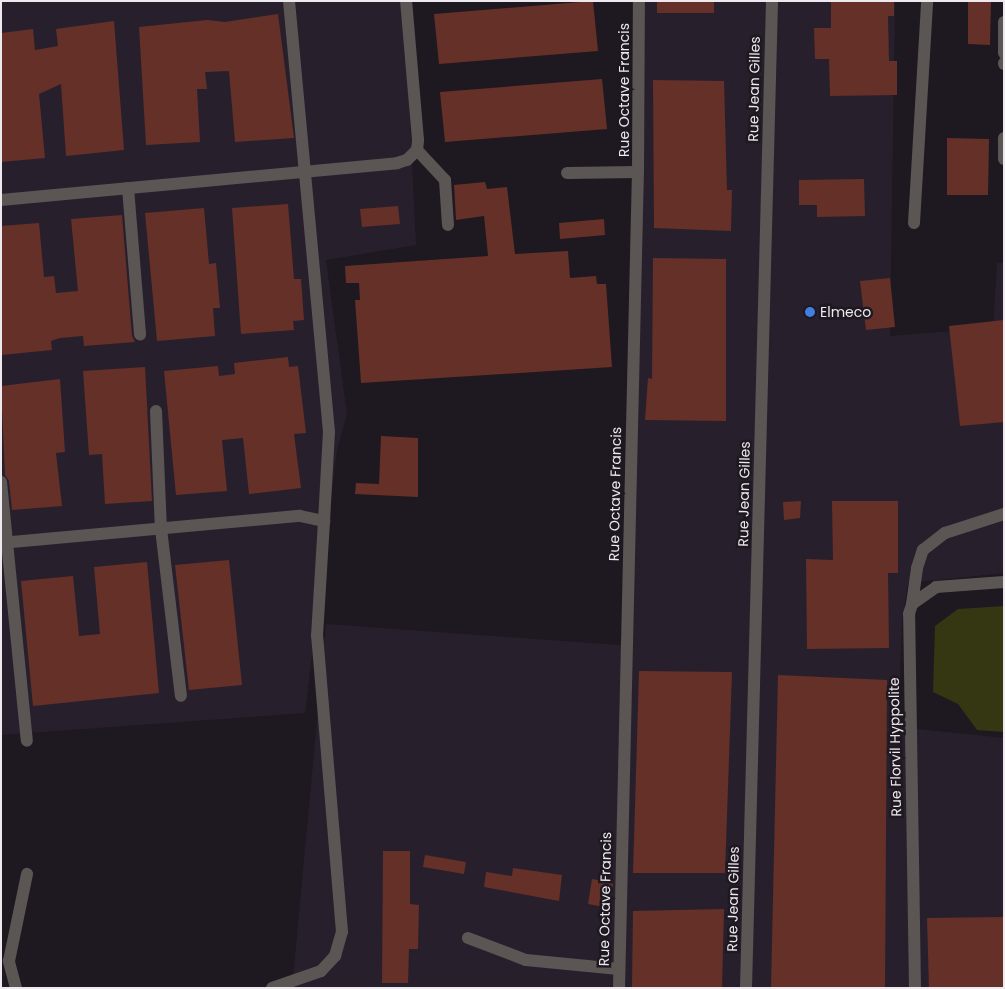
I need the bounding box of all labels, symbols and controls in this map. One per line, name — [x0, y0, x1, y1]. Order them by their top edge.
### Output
street label: Rue Octave Francis — [616, 23, 632, 157]
street label: Rue Jean Gilles — [745, 36, 763, 142]
place label: Elmeco — [820, 304, 871, 320]
marker: Elmeco — [804, 306, 816, 318]
street label: Rue Octave Francis — [605, 427, 625, 561]
street label: Rue Jean Gilles — [735, 441, 753, 547]
street label: Rue Florvil Hyppolite — [885, 677, 905, 817]
street label: Rue Octave Francis — [595, 832, 615, 966]
street label: Rue Jean Gilles — [724, 846, 742, 952]

